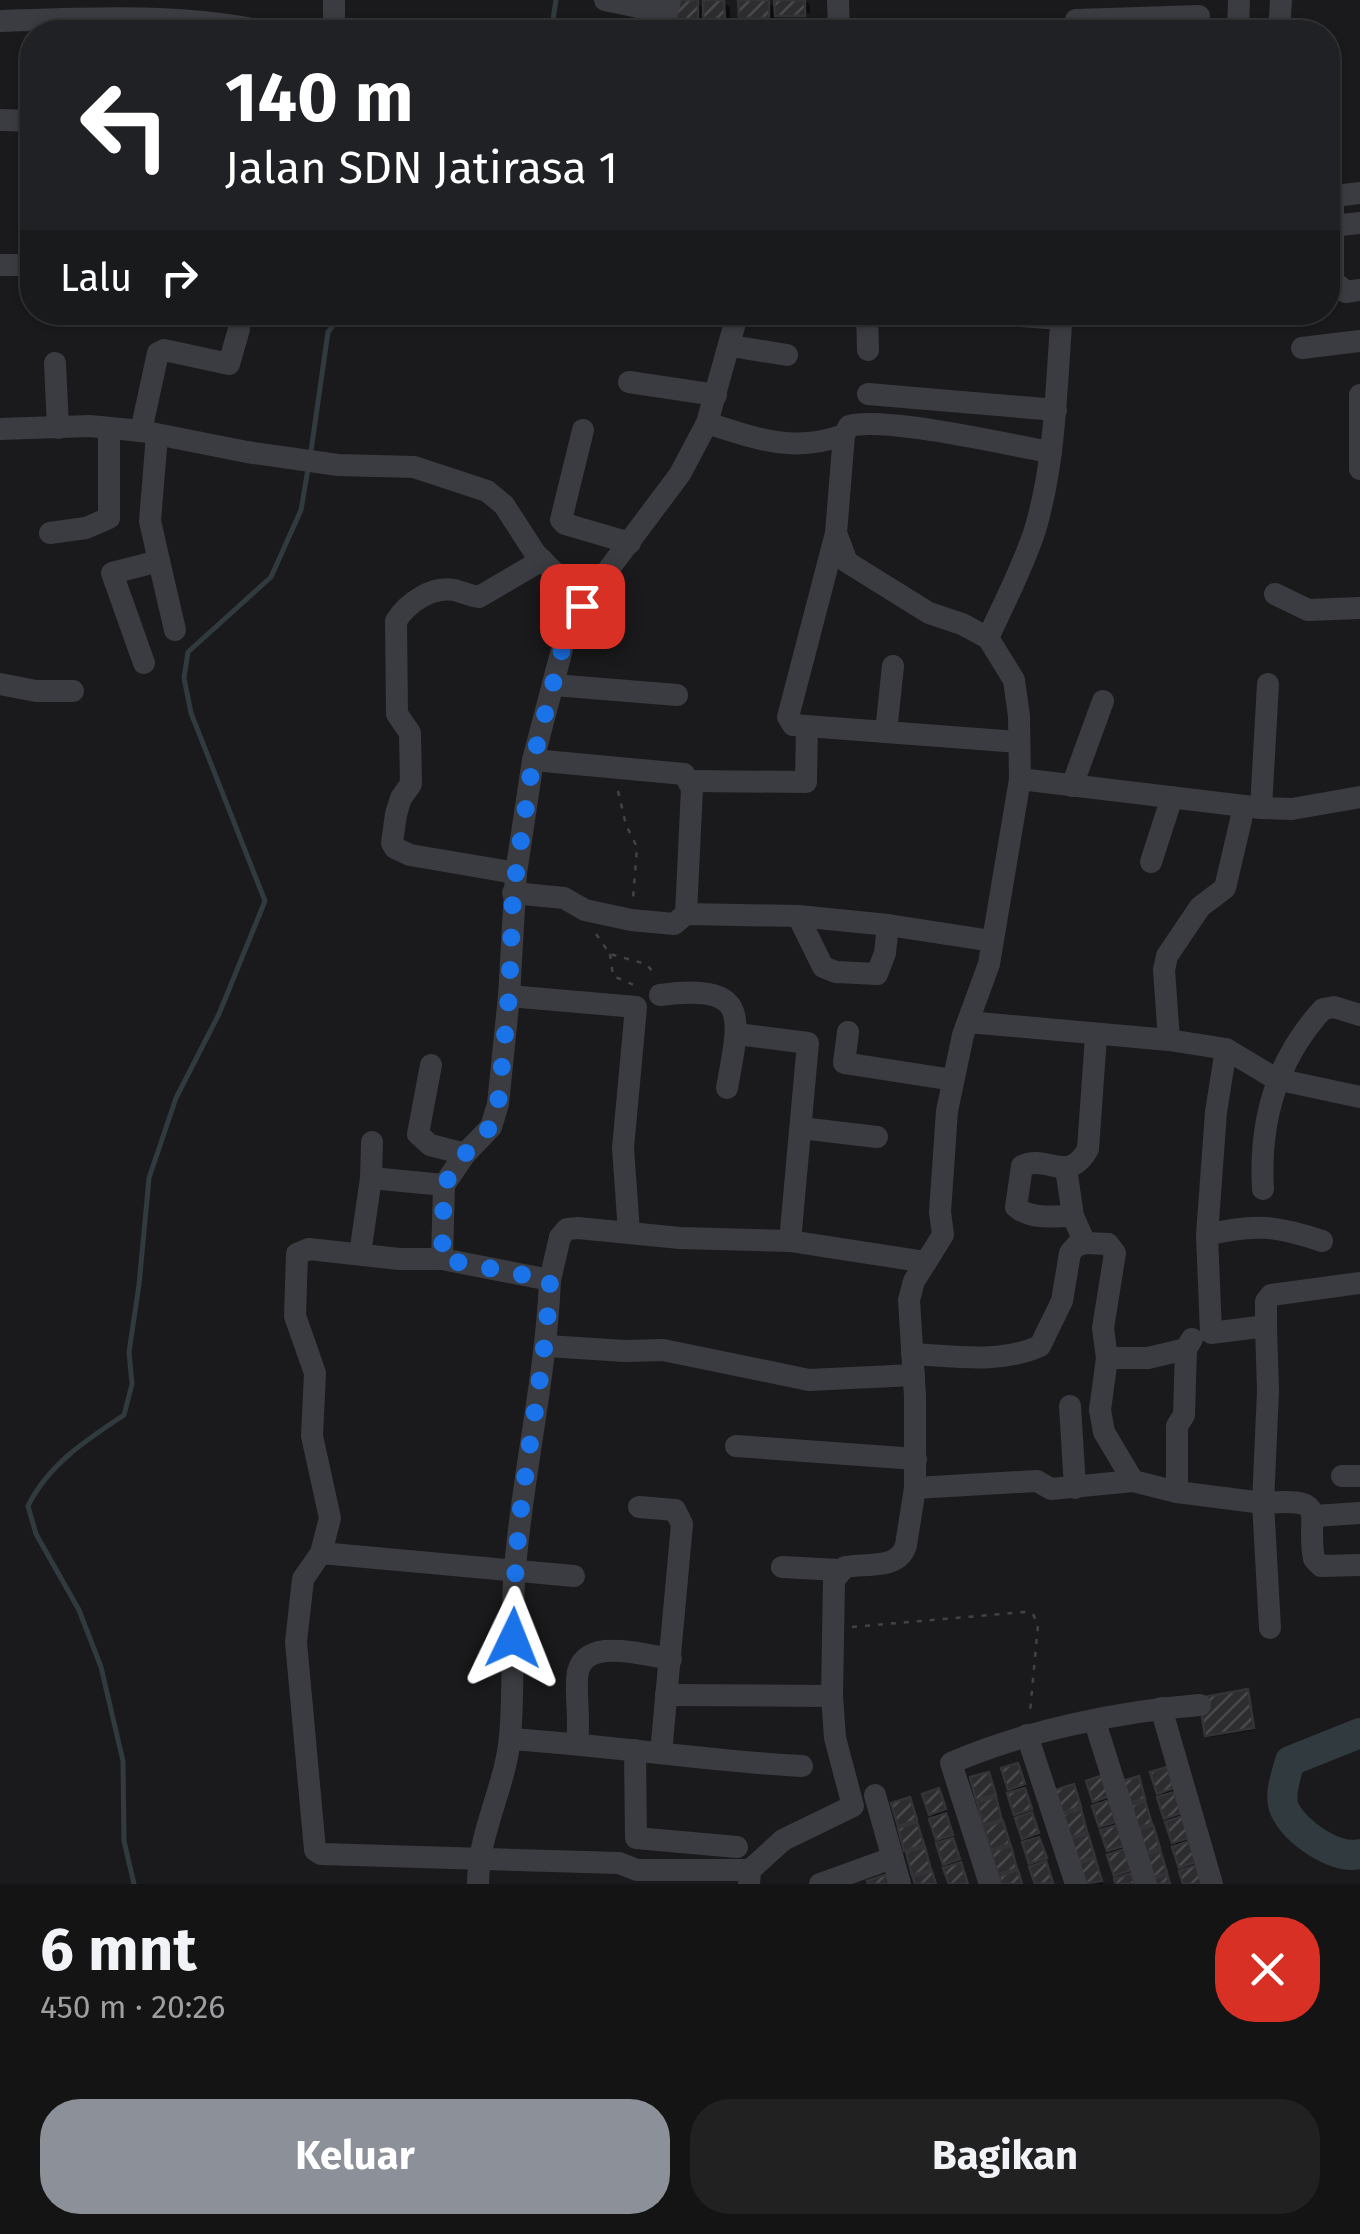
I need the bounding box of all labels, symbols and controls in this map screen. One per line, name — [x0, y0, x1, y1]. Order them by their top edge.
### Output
text: 140 m — [225, 56, 414, 140]
icon: left — [60, 60, 190, 190]
text: Jalan SDN Jatirasa 1 — [225, 141, 618, 195]
icon: right — [152, 250, 207, 305]
text: Lalu — [60, 255, 132, 301]
pin — [540, 564, 625, 649]
icon: arrive — [555, 579, 610, 634]
position arrow — [461, 1586, 565, 1690]
text: 6 mnt — [40, 1914, 197, 1986]
button: close — [1215, 1917, 1320, 2022]
text: 450 m · 20:26 — [40, 1988, 225, 2026]
button: Keluar — [40, 2099, 670, 2214]
button: Bagikan — [690, 2099, 1320, 2214]

